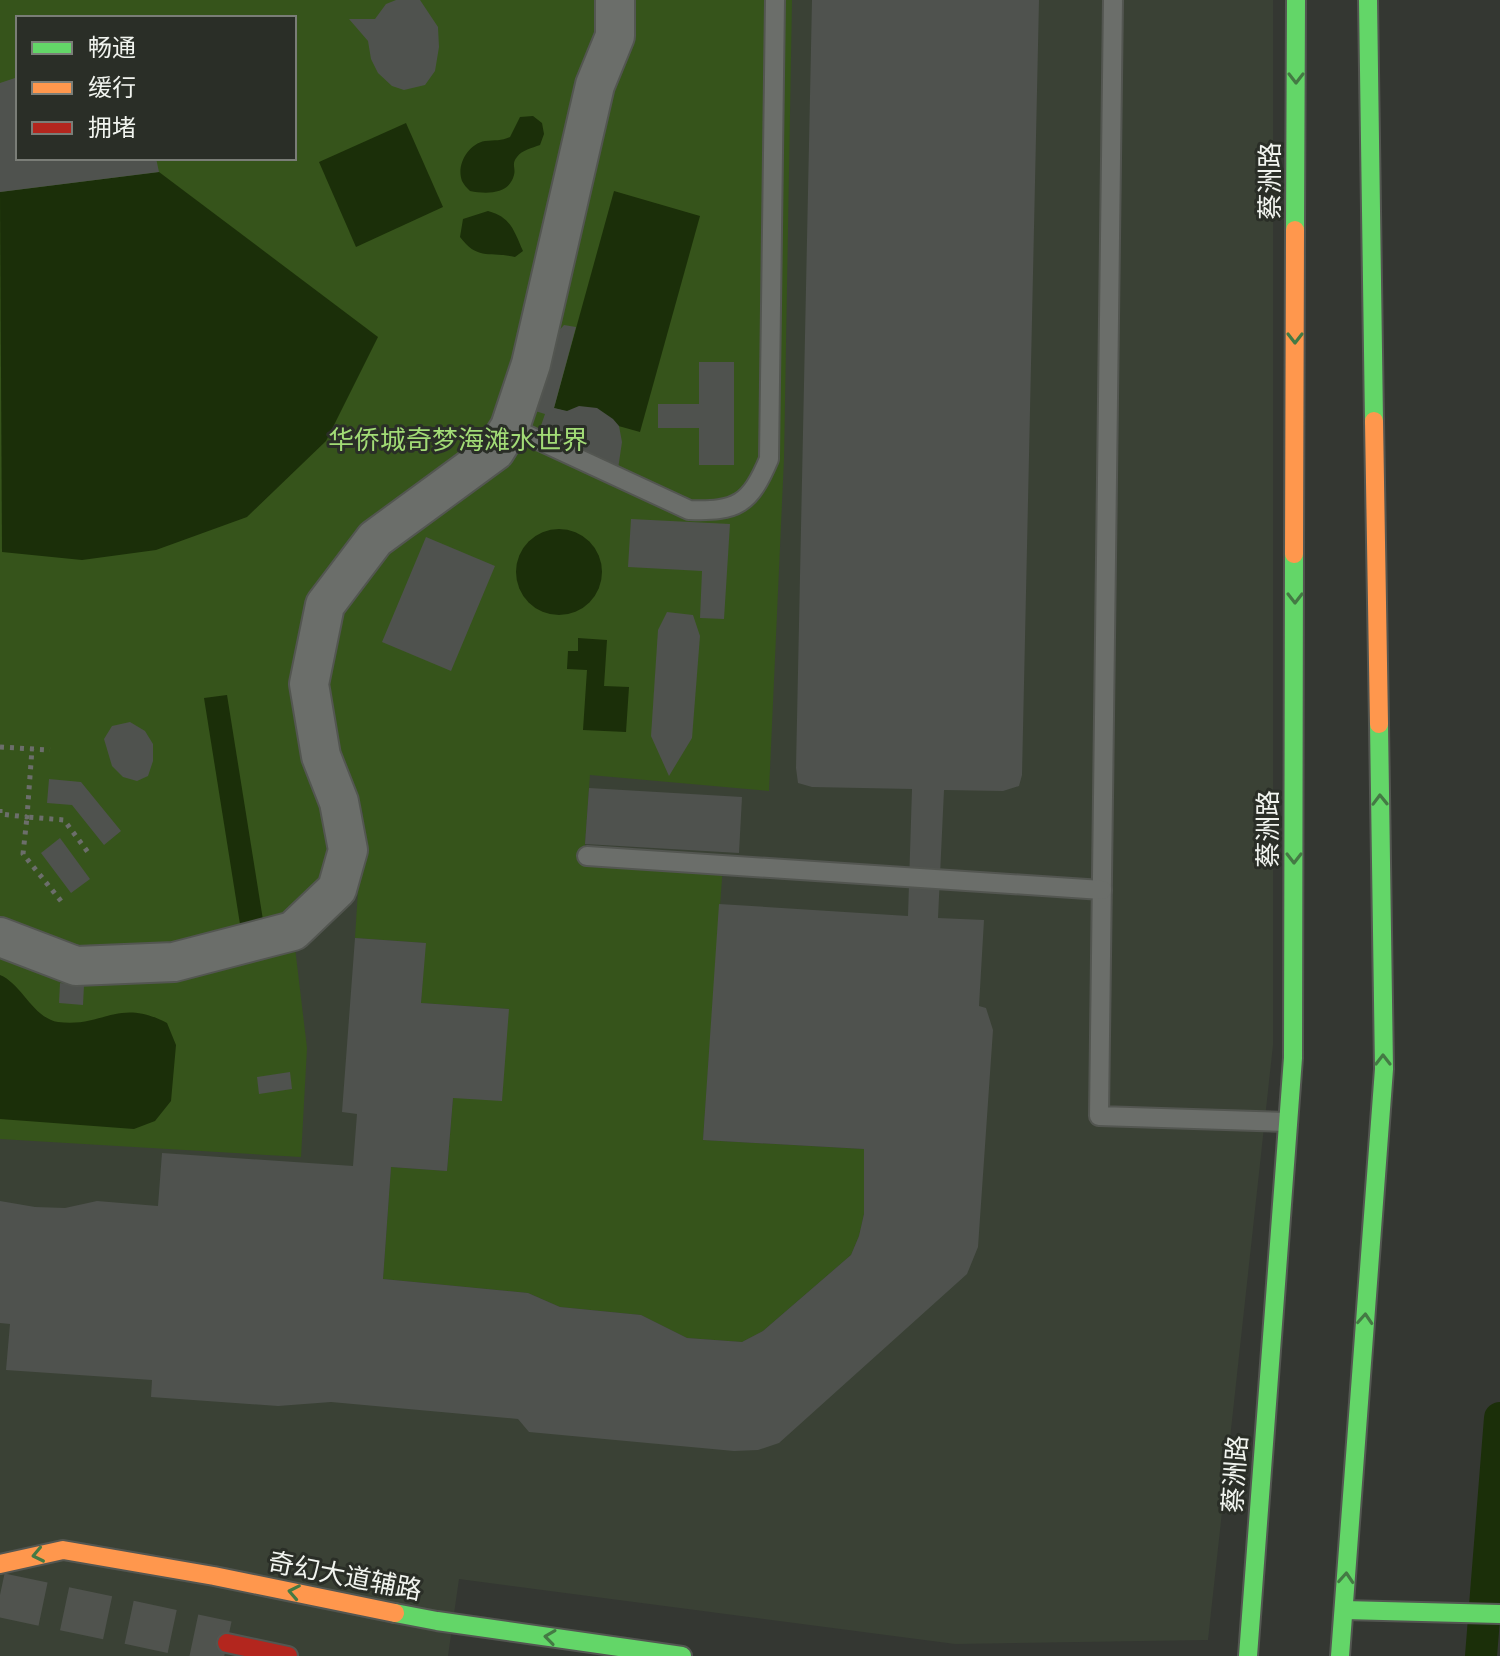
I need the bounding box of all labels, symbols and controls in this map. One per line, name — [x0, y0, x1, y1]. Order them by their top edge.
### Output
legend — [16, 16, 296, 160]
text: 畅通 — [88, 32, 136, 62]
text: 缓行 — [88, 72, 136, 102]
one-way arrow — [1287, 72, 1305, 85]
text: 拥堵 — [88, 112, 136, 142]
street label: 蔡洲路 — [1253, 142, 1286, 220]
one-way arrow — [1286, 332, 1304, 345]
park label: 华侨城奇梦海滩水世界 — [328, 423, 588, 456]
one-way arrow — [1286, 592, 1304, 605]
street label: 蔡洲路 — [1251, 790, 1284, 868]
one-way arrow — [1371, 793, 1389, 806]
one-way arrow — [1285, 852, 1303, 865]
one-way arrow — [1374, 1053, 1392, 1066]
one-way arrow — [1356, 1312, 1373, 1325]
street label: 蔡洲路 — [1215, 1434, 1254, 1514]
street label: 奇幻大道辅路 — [265, 1544, 425, 1607]
one-way arrow — [32, 1546, 45, 1563]
one-way arrow — [1337, 1571, 1354, 1584]
one-way arrow — [288, 1584, 301, 1601]
one-way arrow — [543, 1629, 557, 1646]

